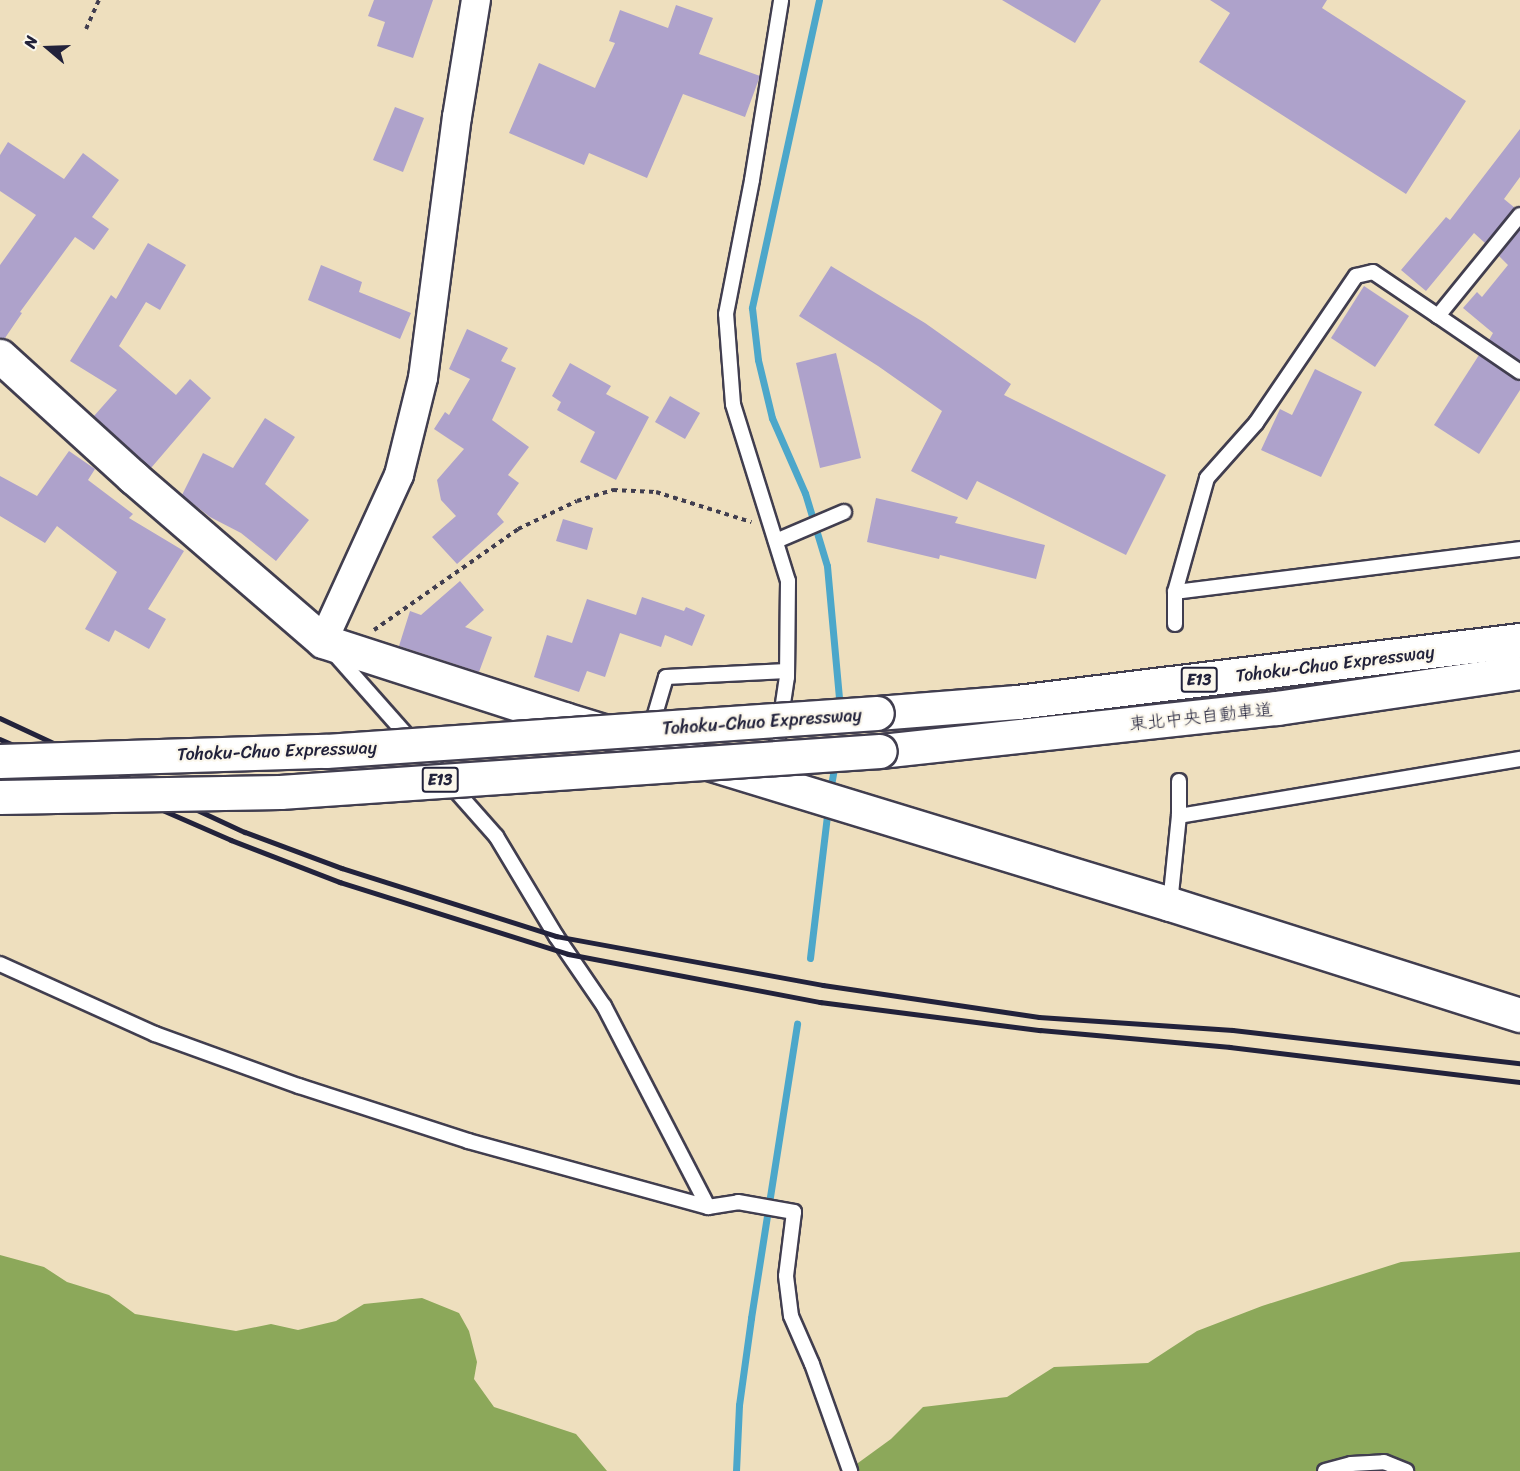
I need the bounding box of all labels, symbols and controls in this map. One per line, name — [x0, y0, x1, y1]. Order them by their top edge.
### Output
north arrow — [18, 18, 78, 78]
text: N — [15, 32, 46, 52]
street label: Tohoku-Chuo Expressway — [1234, 641, 1436, 687]
road number: E13 — [1180, 667, 1218, 693]
street label: 東北中央自動車道 — [1128, 699, 1274, 735]
street label: Tohoku-Chuo Expressway — [661, 704, 863, 740]
street label: Tohoku-Chuo Expressway — [176, 737, 378, 765]
road number: E13 — [420, 767, 460, 793]

